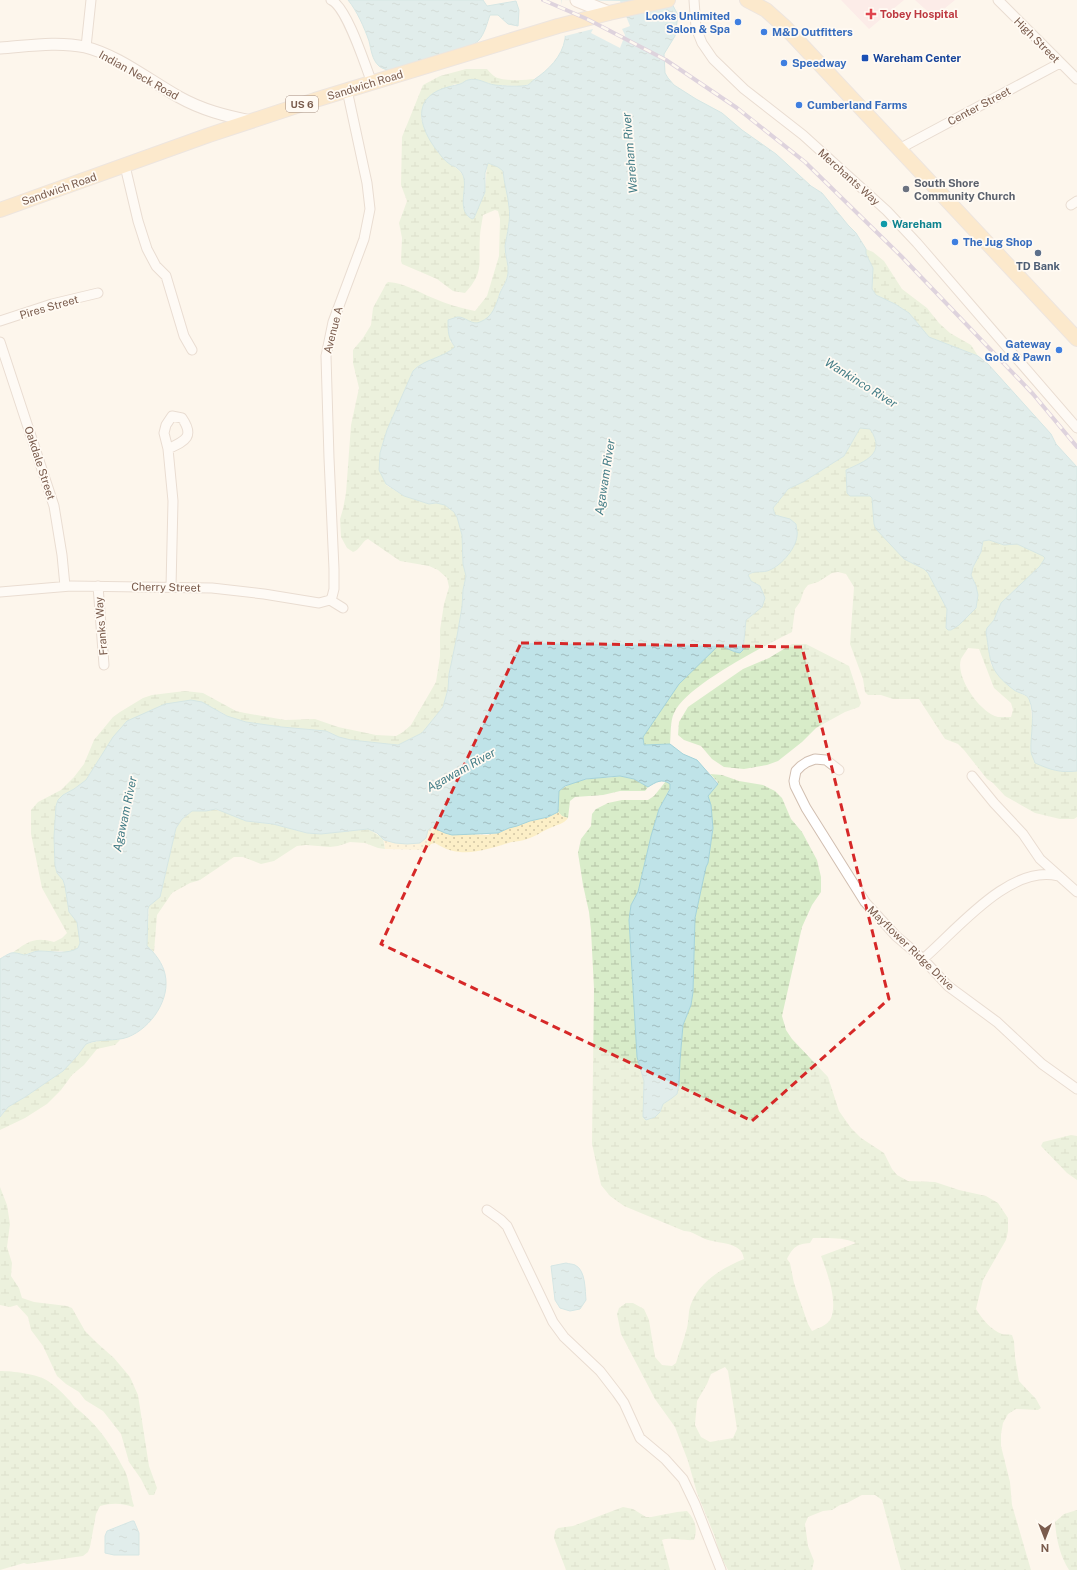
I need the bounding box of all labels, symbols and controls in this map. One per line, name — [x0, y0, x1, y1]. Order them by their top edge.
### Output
marker: Tobey Hospital — [865, 8, 877, 20]
place label: Tobey Hospital — [880, 8, 959, 20]
place label: Looks Unlimited Salon & Spa — [645, 10, 730, 35]
street label: High Street — [1012, 15, 1062, 65]
marker: Looks Unlimited Salon & Spa — [733, 17, 743, 27]
place label: M&D Outfitters — [772, 26, 853, 38]
marker: M&D Outfitters — [759, 27, 769, 37]
street label: Indian Neck Road — [97, 48, 181, 102]
place label: Wareham Center — [873, 52, 962, 64]
marker: Wareham Center — [860, 53, 870, 63]
place label: Speedway — [792, 57, 847, 69]
marker: Speedway — [779, 58, 789, 68]
street label: Sandwich Road — [326, 68, 404, 102]
street label: Center Street — [946, 84, 1012, 128]
road number: US 6 — [286, 96, 318, 112]
place label: Cumberland Farms — [807, 99, 908, 111]
marker: Cumberland Farms — [794, 100, 804, 110]
water label: Wareham River — [619, 112, 641, 194]
street label: Merchants Way — [816, 146, 882, 208]
street label: Sandwich Road — [20, 171, 98, 207]
place label: South Shore Community Church — [914, 177, 1015, 202]
marker: South Shore Community Church — [901, 184, 911, 194]
place label: Wareham — [892, 218, 942, 230]
marker: Wareham — [879, 219, 889, 229]
place label: The Jug Shop — [963, 236, 1033, 248]
marker: The Jug Shop — [950, 237, 960, 247]
marker: TD Bank — [1033, 248, 1043, 258]
place label: TD Bank — [1016, 260, 1061, 272]
street label: Pires Street — [18, 293, 80, 321]
street label: Avenue A — [321, 305, 345, 355]
place label: Gateway Gold & Pawn — [985, 338, 1052, 363]
marker: Gateway Gold & Pawn — [1054, 345, 1064, 355]
water label: Wankinco River — [822, 355, 900, 411]
street label: Oakdale Street — [22, 425, 58, 501]
water label: Agawam River — [592, 438, 618, 516]
street label: Cherry Street — [131, 580, 201, 594]
street label: Franks Way — [92, 596, 110, 656]
water label: Agawam River — [424, 745, 498, 795]
water label: Agawam River — [110, 775, 140, 853]
street label: Mayflower Ridge Drive — [865, 904, 957, 992]
north arrow — [1025, 1518, 1065, 1558]
text: N — [1041, 1542, 1049, 1554]

